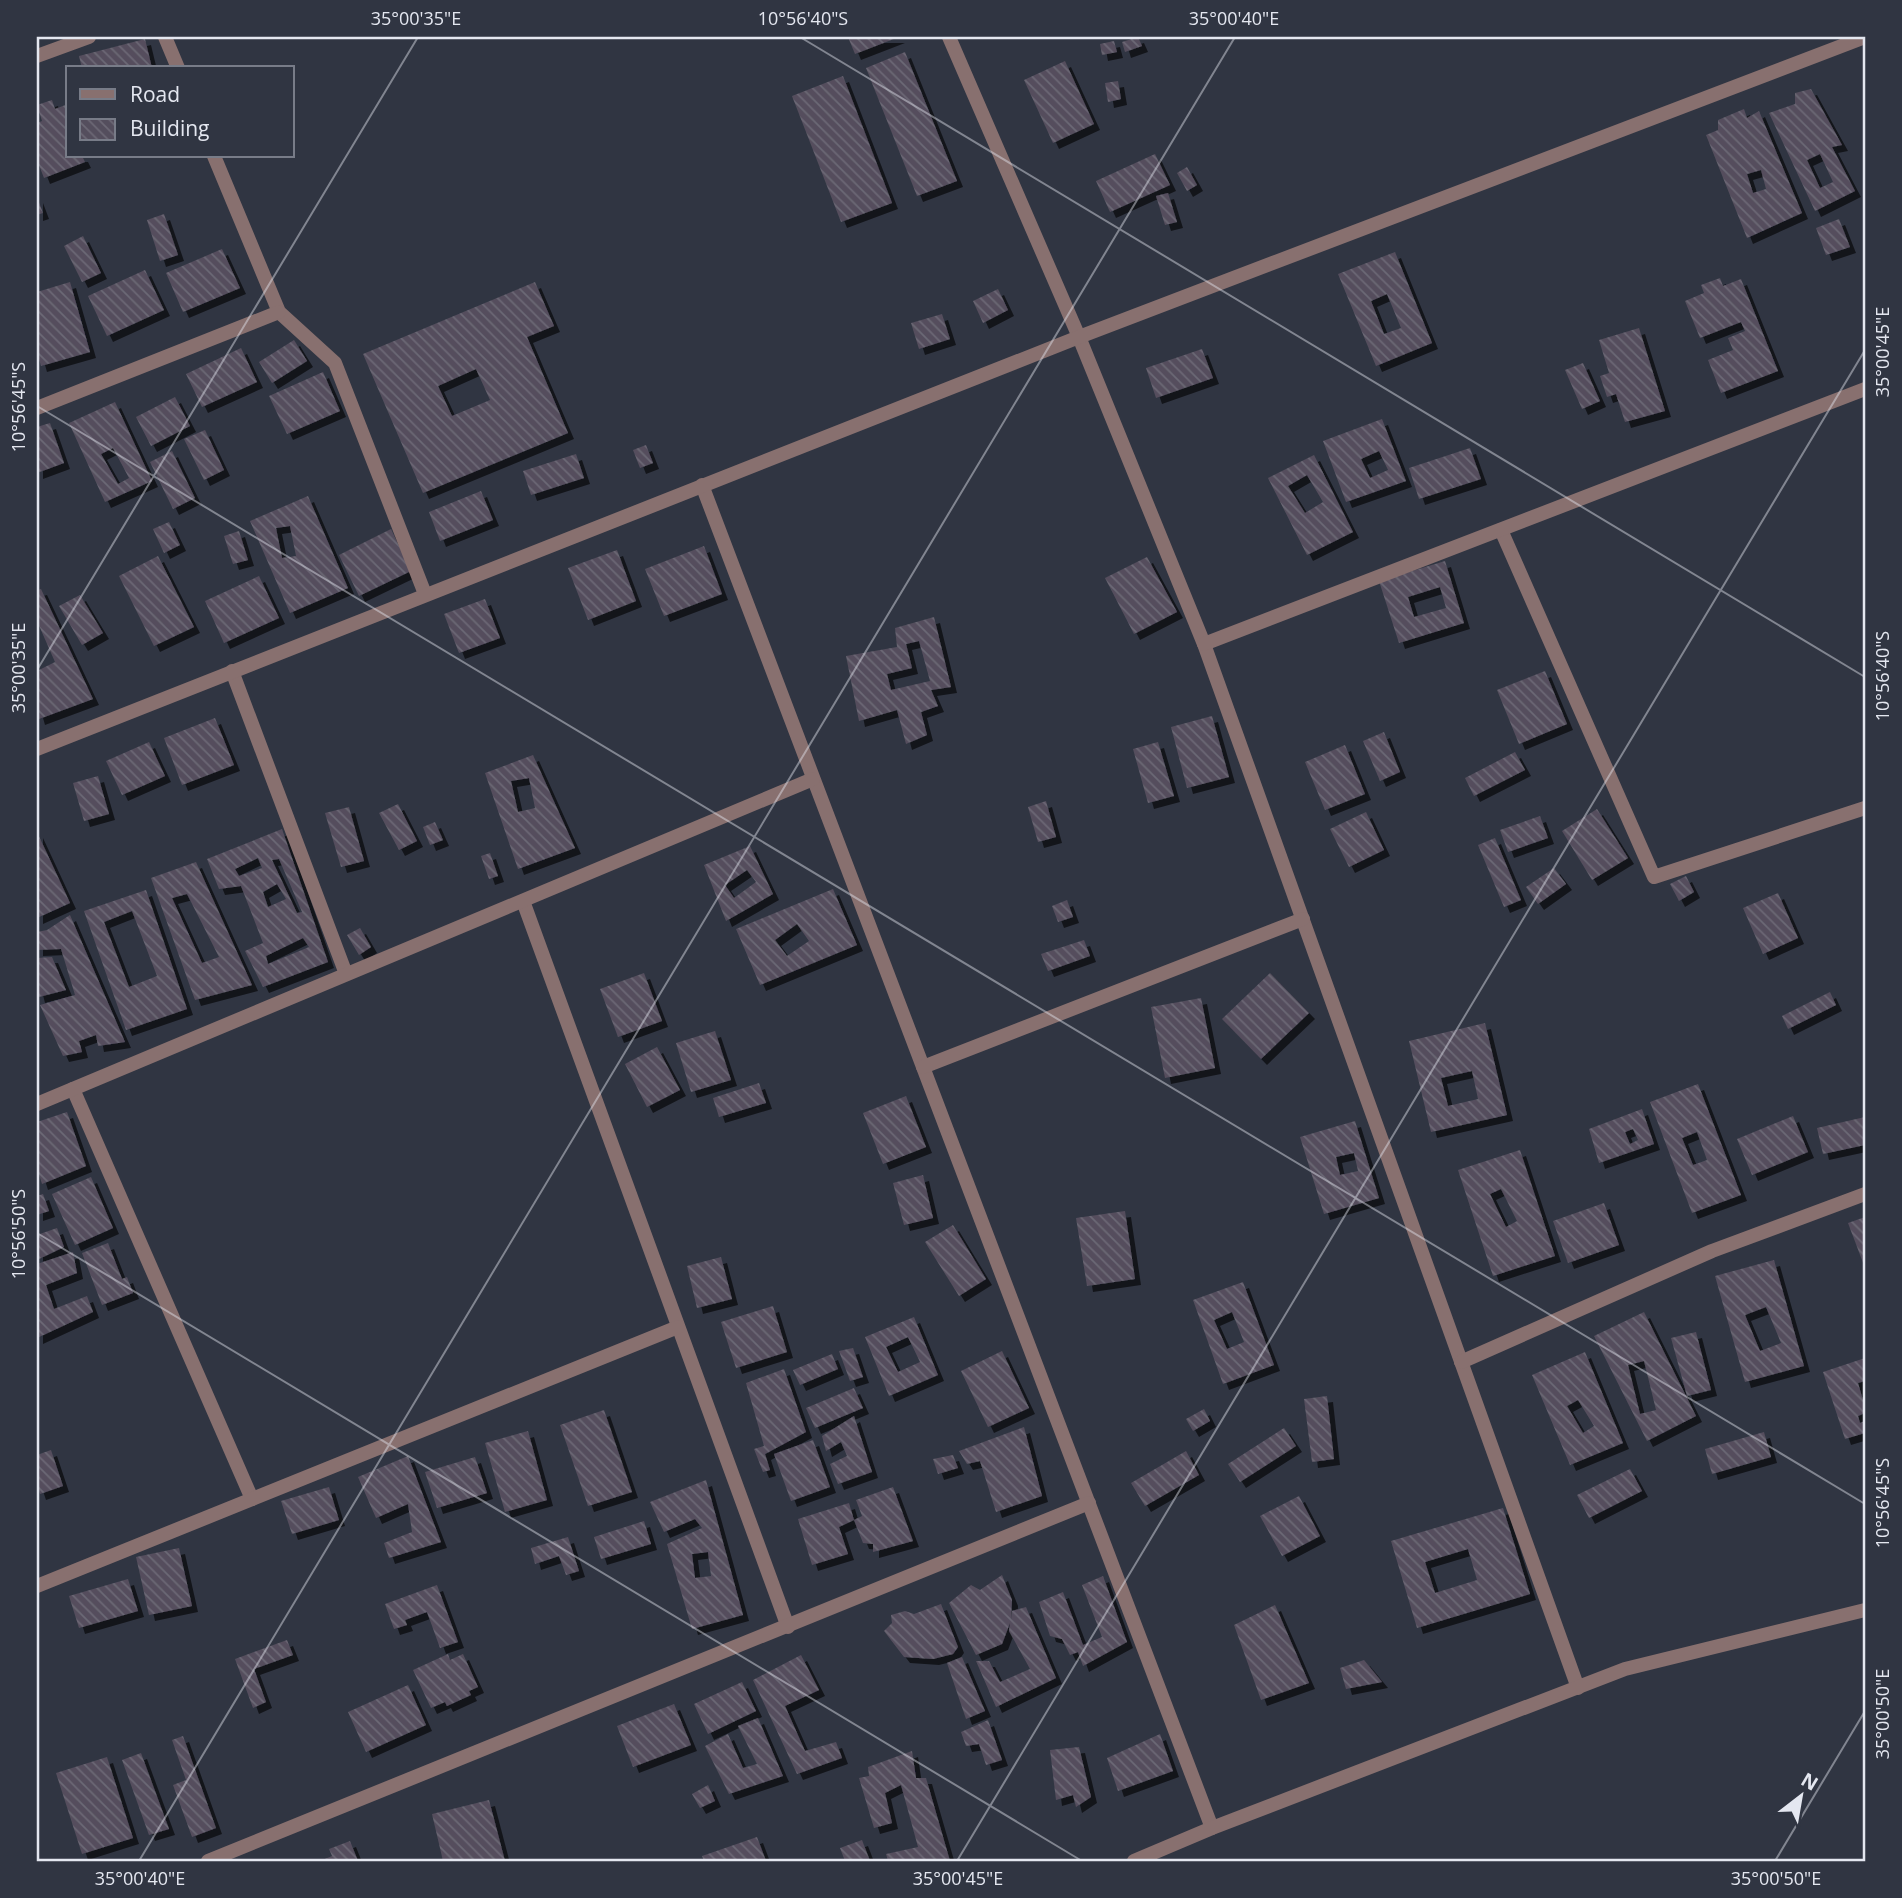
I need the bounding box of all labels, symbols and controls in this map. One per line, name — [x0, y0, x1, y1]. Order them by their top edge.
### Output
text: 35°00'35"E — [371, 6, 461, 30]
text: 10°56'40"S — [758, 6, 848, 30]
text: 35°00'40"E — [1189, 6, 1279, 30]
legend — [66, 66, 294, 158]
text: Road — [130, 80, 180, 108]
text: Building — [130, 114, 209, 142]
text: 35°00'45"E — [1870, 307, 1894, 397]
text: 10°56'45"S — [6, 362, 30, 452]
text: 35°00'35"E — [6, 623, 30, 713]
text: 10°56'40"S — [1870, 631, 1894, 721]
text: 10°56'50"S — [6, 1189, 30, 1279]
text: 10°56'45"S — [1870, 1458, 1894, 1548]
text: 35°00'50"E — [1870, 1669, 1894, 1759]
north arrow — [1766, 1762, 1836, 1832]
text: N — [1796, 1766, 1823, 1797]
text: 35°00'40"E — [95, 1866, 185, 1890]
text: 35°00'45"E — [913, 1866, 1003, 1890]
text: 35°00'50"E — [1731, 1866, 1821, 1890]

